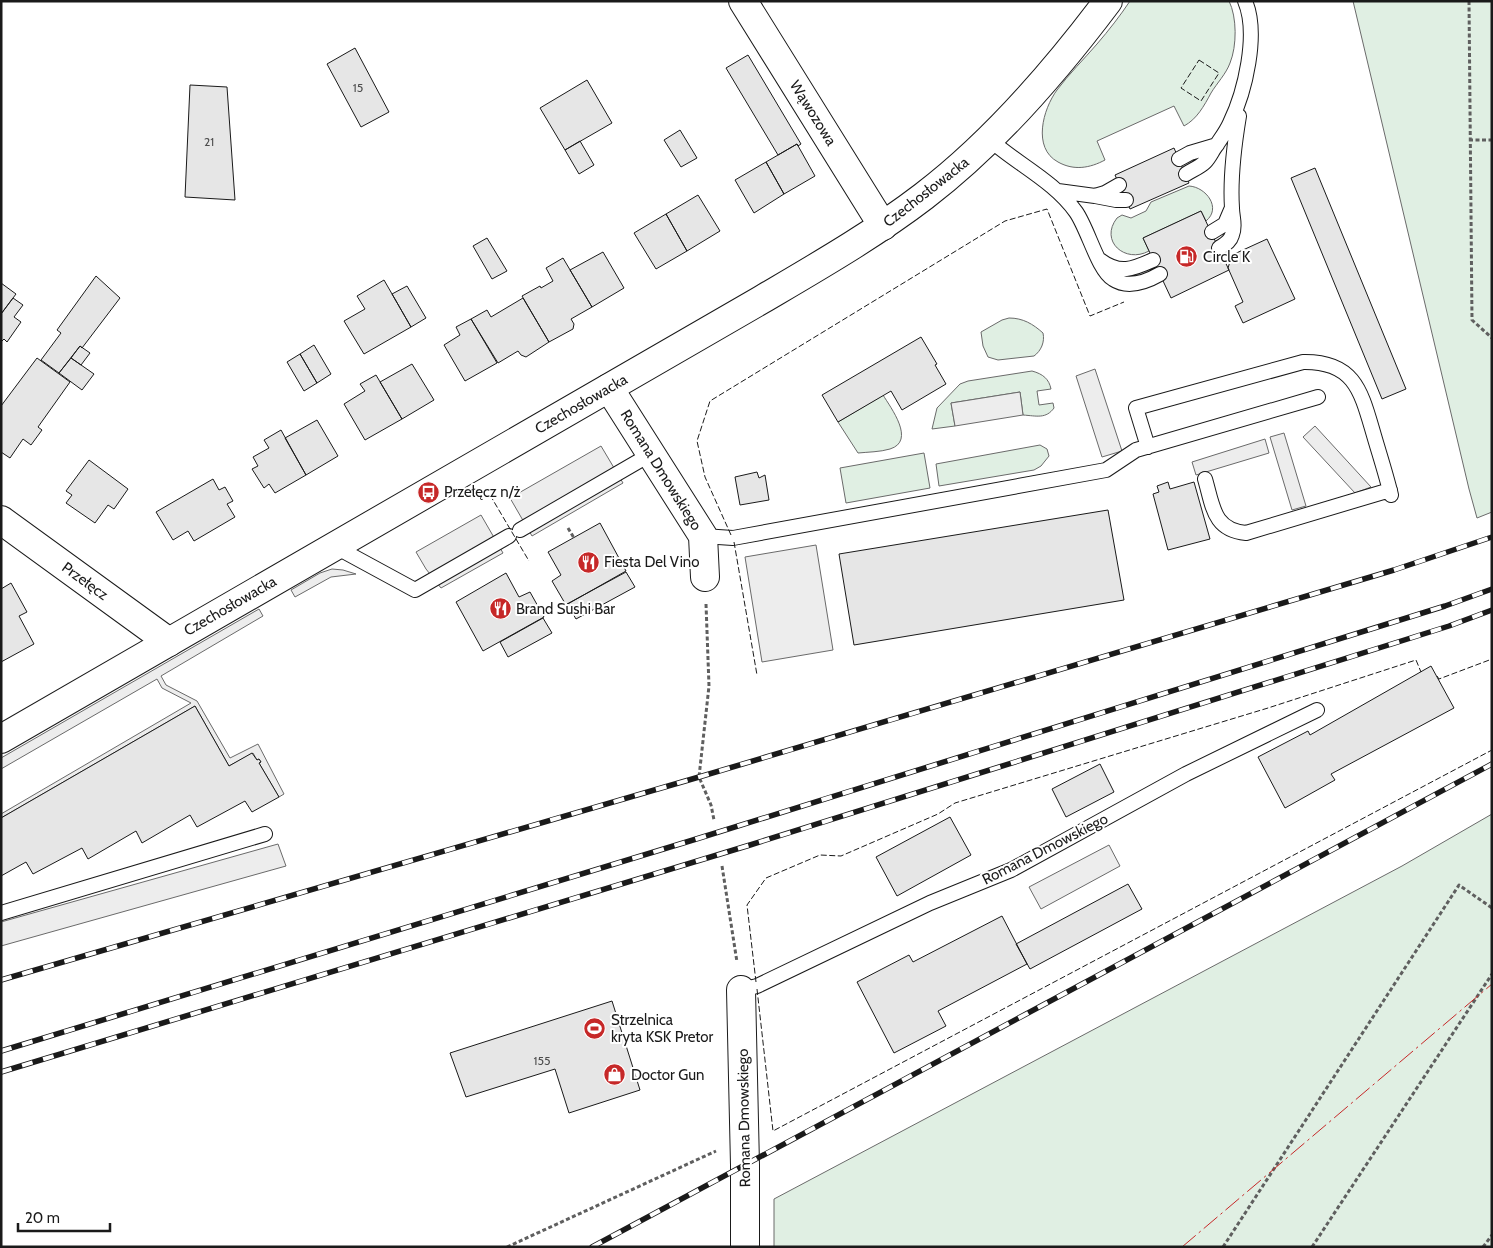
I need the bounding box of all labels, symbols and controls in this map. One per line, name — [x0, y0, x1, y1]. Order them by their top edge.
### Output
street label: Wąwozowa — [786, 77, 840, 150]
house number: 15 — [353, 80, 363, 95]
house number: 21 — [204, 134, 214, 149]
street label: Czechosłowacka — [880, 153, 973, 231]
fuel station icon: Circle K — [1175, 245, 1199, 269]
place label: Circle K — [1203, 248, 1251, 266]
street label: Czechosłowacka — [532, 370, 631, 438]
street label: Romana Dmowskiego — [617, 406, 705, 534]
bus stop icon: Przełęcz n/ż — [416, 480, 440, 504]
place label: Przełęcz n/ż — [444, 483, 521, 501]
restaurant icon: Fiesta Del Vino — [576, 550, 600, 574]
place label: Fiesta Del Vino — [604, 553, 699, 571]
street label: Przełęcz — [58, 558, 112, 604]
street label: Czechosłowacka — [181, 572, 280, 640]
restaurant icon: Brand Sushi Bar — [488, 597, 512, 621]
place label: Brand Sushi Bar — [516, 600, 615, 618]
street label: Romana Dmowskiego — [979, 809, 1111, 889]
place label: Strzelnica kryta KSK Pretor — [611, 1011, 714, 1046]
sports icon: Strzelnica kryta KSK Pretor — [583, 1017, 607, 1041]
street label: Romana Dmowskiego — [734, 1048, 754, 1188]
house number: 155 — [534, 1053, 550, 1068]
shop icon: Doctor Gun — [603, 1063, 627, 1087]
place label: Doctor Gun — [631, 1066, 704, 1084]
scale bar — [18, 1200, 110, 1232]
text: 20 m — [25, 1209, 60, 1227]

